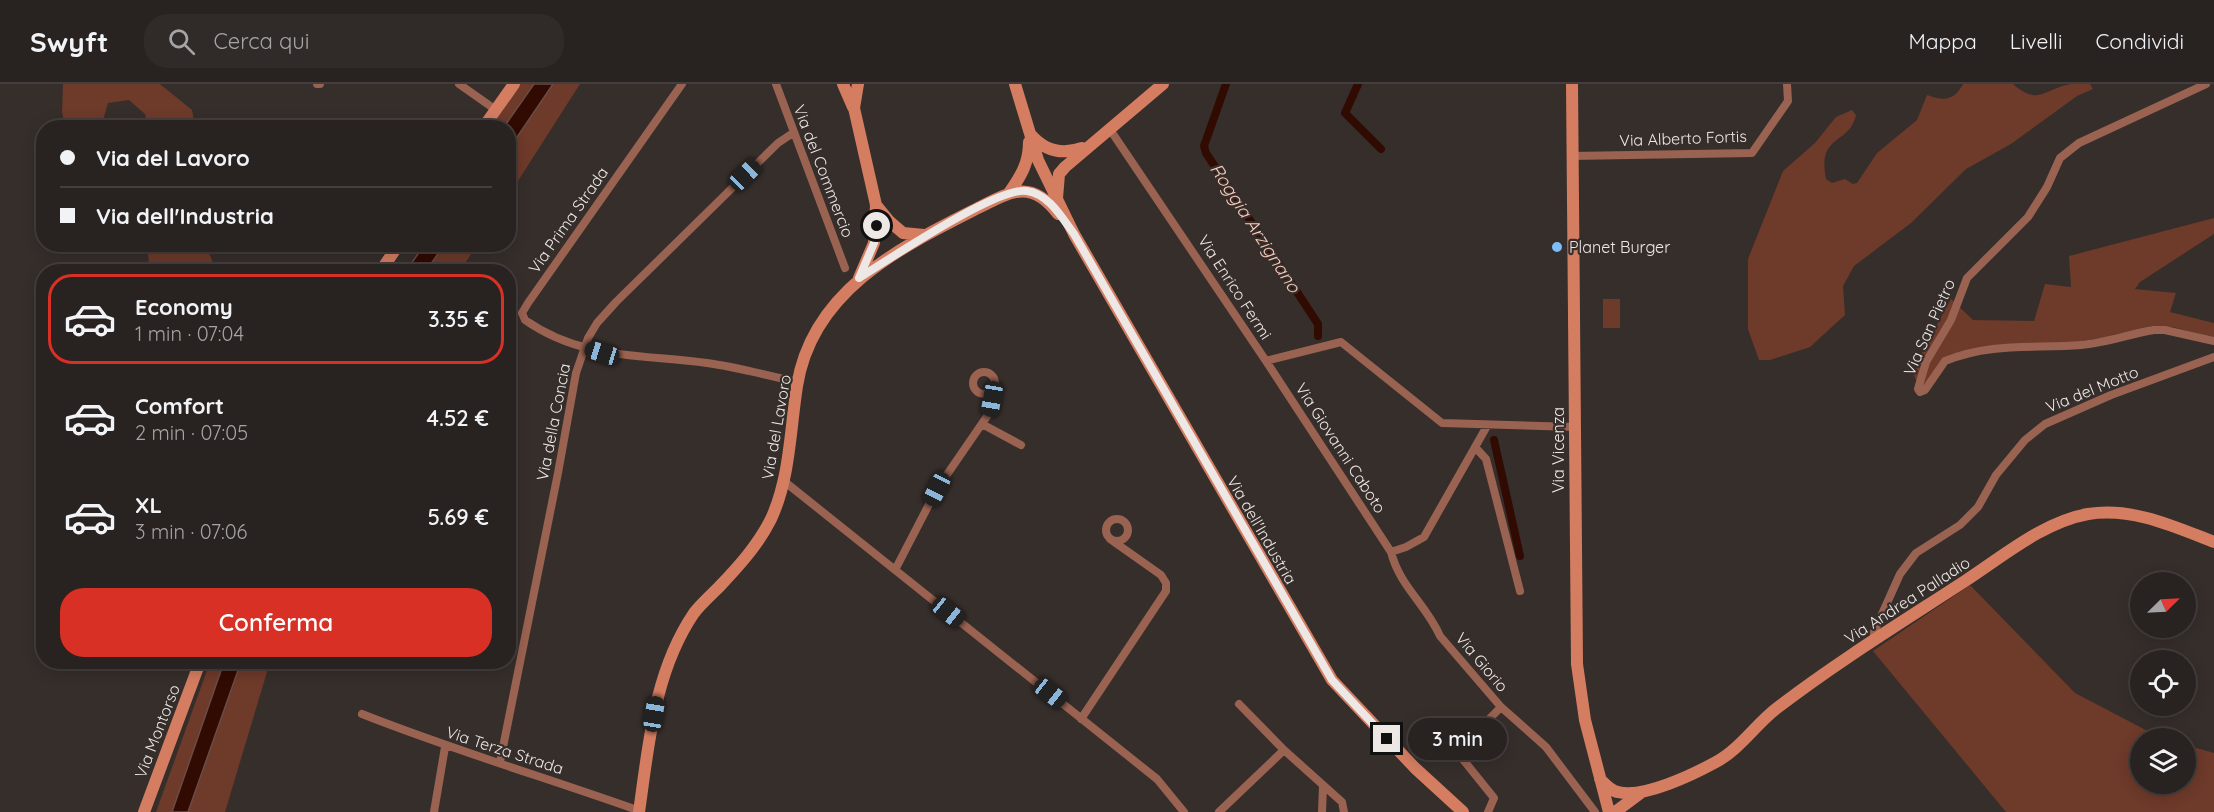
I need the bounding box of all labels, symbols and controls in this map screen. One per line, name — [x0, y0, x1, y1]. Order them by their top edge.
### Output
search box — [144, 14, 564, 68]
text: Swyft — [30, 24, 108, 59]
icon: search — [165, 25, 198, 58]
text: Cerca qui — [213, 27, 310, 55]
text: Mappa — [1908, 28, 1977, 54]
text: Livelli — [2010, 28, 2062, 54]
text: Condividi — [2095, 28, 2184, 54]
street label: Via del Commercio — [790, 102, 858, 240]
street label: Via Alberto Fortis — [1619, 126, 1747, 150]
text: Via del Lavoro — [96, 144, 250, 172]
car — [726, 156, 764, 194]
water label: Roggia Arzignano — [1205, 159, 1306, 298]
street label: Via Prima Strada — [524, 163, 612, 277]
text: Via dell'Industria — [96, 202, 274, 230]
route start — [863, 212, 890, 239]
street label: Via Enrico Fermi — [1194, 231, 1276, 343]
place label: Planet Burger — [1569, 237, 1670, 257]
marker: Planet Burger — [1550, 240, 1564, 254]
street label: Via San Pietro — [1899, 276, 1959, 378]
icon: car — [63, 292, 117, 346]
text: Economy — [135, 293, 233, 321]
text: 3.35 € — [428, 305, 489, 333]
text: 1 min · 07:04 — [135, 321, 244, 346]
car — [582, 339, 622, 367]
street label: Via del Motto — [2043, 361, 2141, 417]
street label: Via della Concia — [532, 362, 574, 482]
street label: Via del Lavoro — [757, 373, 795, 481]
street label: Via Giovanni Caboto — [1291, 379, 1391, 517]
car — [980, 380, 1004, 418]
icon: car — [63, 391, 117, 445]
text: Comfort — [135, 392, 224, 420]
text: 4.52 € — [426, 404, 489, 432]
street label: Via Vicenza — [1548, 407, 1568, 493]
text: 2 min · 07:05 — [135, 420, 248, 445]
car — [921, 469, 953, 509]
street label: Via dell'Industria — [1223, 472, 1301, 588]
icon: car — [63, 490, 117, 544]
text: XL — [135, 491, 162, 519]
text: 5.69 € — [428, 503, 489, 531]
text: 3 min · 07:06 — [135, 519, 247, 544]
street label: Via Andrea Palladio — [1841, 552, 1973, 648]
north arrow — [2130, 572, 2196, 638]
map controls — [2130, 572, 2196, 794]
button: Conferma — [60, 588, 492, 657]
car — [928, 594, 968, 630]
street label: Via Giorio — [1451, 628, 1513, 696]
button: locate — [2130, 650, 2196, 716]
car — [1030, 675, 1070, 711]
street label: Via Montorso — [130, 681, 184, 781]
car — [642, 695, 666, 733]
callout: 3 min — [1408, 718, 1507, 760]
street label: Via Terza Strada — [444, 722, 566, 778]
route end — [1373, 725, 1400, 752]
text: 3 min — [1432, 726, 1483, 751]
button: layers — [2130, 728, 2196, 794]

